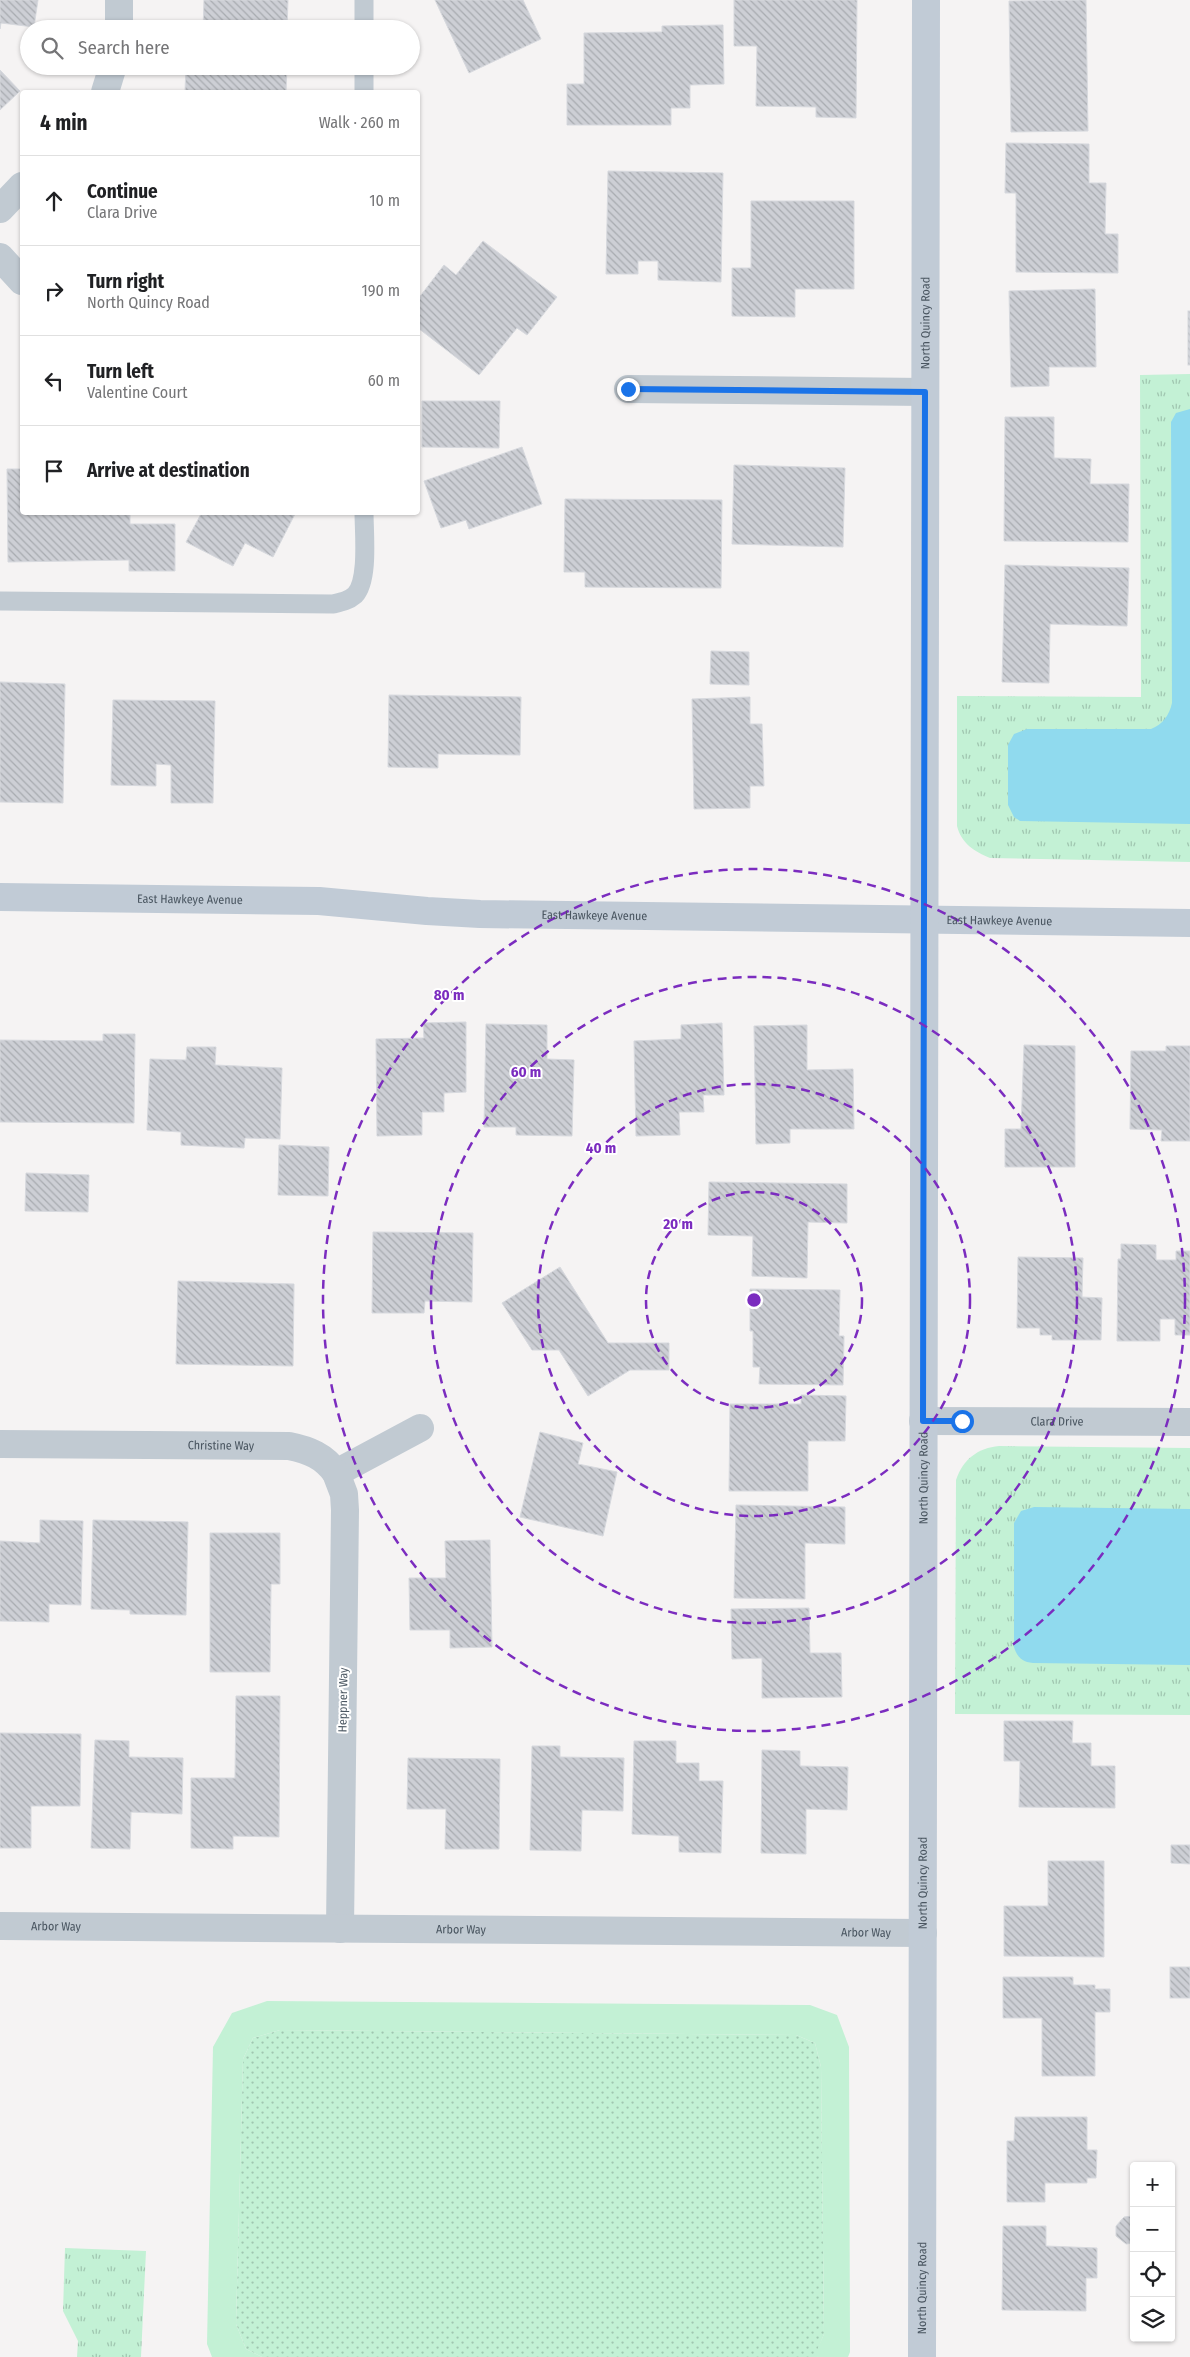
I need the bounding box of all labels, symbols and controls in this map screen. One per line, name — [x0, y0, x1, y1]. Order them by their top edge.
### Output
search box — [20, 20, 420, 75]
icon: search — [38, 34, 66, 62]
text: Search here — [78, 36, 170, 59]
text: 4 min — [40, 110, 88, 136]
text: Walk · 260 m — [319, 113, 400, 132]
text: Continue — [87, 180, 158, 203]
icon: ahead — [40, 187, 68, 215]
text: 10 m — [369, 191, 400, 210]
text: Clara Drive — [87, 203, 158, 222]
text: Turn right — [87, 270, 164, 293]
icon: right — [40, 277, 68, 305]
street label: North Quincy Road — [918, 277, 933, 369]
text: 190 m — [362, 281, 400, 300]
text: North Quincy Road — [87, 293, 210, 312]
text: Turn left — [87, 360, 154, 383]
icon: left — [40, 367, 68, 395]
text: 60 m — [368, 371, 400, 390]
route end — [617, 378, 640, 401]
text: Valentine Court — [87, 383, 187, 402]
icon: arrive — [40, 457, 68, 485]
text: Arrive at destination — [87, 459, 250, 482]
street label: East Hawkeye Avenue — [137, 892, 243, 907]
street label: East Hawkeye Avenue — [541, 908, 647, 923]
street label: East Hawkeye Avenue — [946, 913, 1052, 928]
text: 80 m — [434, 986, 464, 1004]
text: 60 m — [511, 1063, 541, 1081]
text: 40 m — [586, 1139, 616, 1157]
text: 20 m — [662, 1215, 693, 1233]
centre of rings — [745, 1291, 763, 1309]
route start — [951, 1410, 974, 1433]
street label: Clara Drive — [1030, 1414, 1084, 1429]
street label: North Quincy Road — [916, 1432, 931, 1524]
street label: Christine Way — [188, 1438, 255, 1453]
street label: Heppner Way — [335, 1667, 351, 1733]
street label: North Quincy Road — [916, 1837, 930, 1929]
street label: Arbor Way — [31, 1919, 82, 1934]
street label: Arbor Way — [436, 1922, 487, 1937]
street label: Arbor Way — [841, 1925, 892, 1940]
map controls — [1130, 2162, 1175, 2342]
button: + — [1130, 2162, 1175, 2207]
button: − — [1130, 2207, 1175, 2252]
street label: North Quincy Road — [915, 2242, 929, 2334]
button: locate — [1130, 2252, 1175, 2297]
button: layers — [1130, 2297, 1175, 2342]

